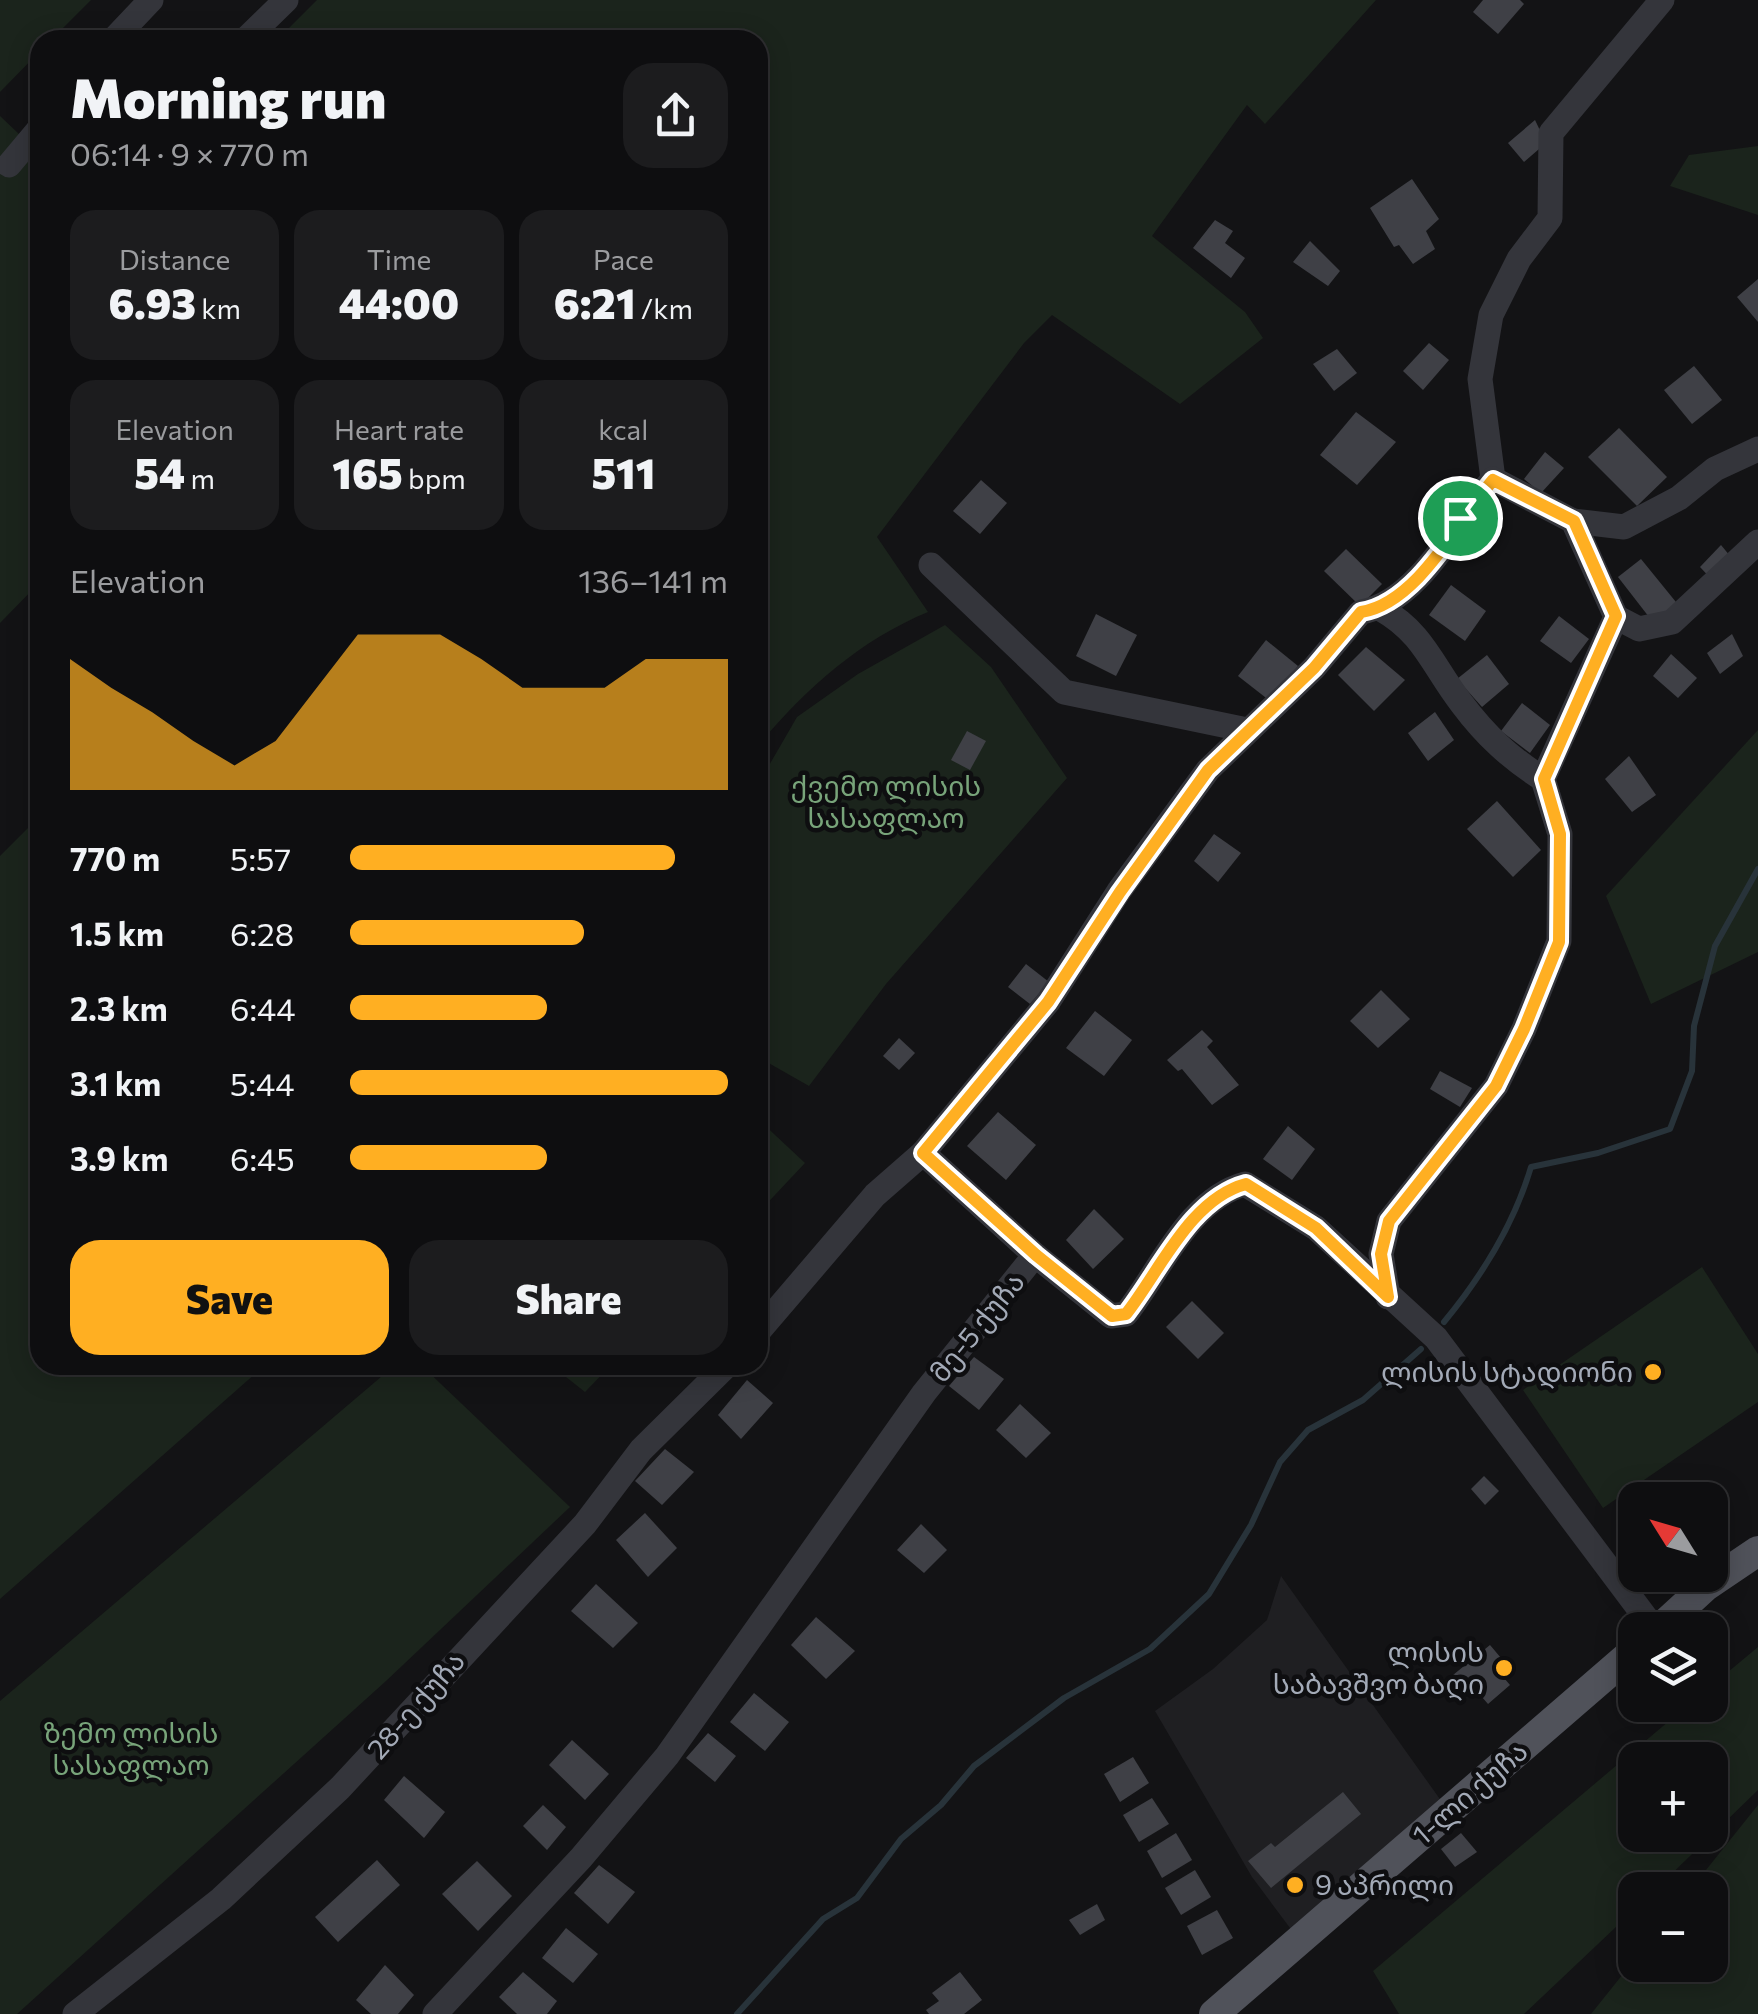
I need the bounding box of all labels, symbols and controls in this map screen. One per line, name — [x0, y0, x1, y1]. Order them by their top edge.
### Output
text: Morning run — [70, 62, 386, 129]
button: share — [623, 63, 728, 168]
text: 06:14 · 9 × 770 m — [70, 133, 309, 173]
text: Distance — [119, 242, 230, 276]
text: Time — [367, 242, 431, 276]
text: Pace — [593, 242, 654, 276]
text: 6.93 — [108, 276, 196, 328]
text: 44:00 — [339, 276, 459, 328]
text: 6:21 — [554, 276, 635, 328]
text: km — [196, 291, 241, 325]
text: /km — [635, 291, 693, 325]
text: Elevation — [116, 412, 234, 446]
text: Heart rate — [334, 412, 464, 446]
text: kcal — [598, 412, 648, 446]
text: 54 — [134, 446, 185, 498]
text: 165 — [332, 446, 403, 498]
text: 511 — [591, 446, 655, 498]
text: m — [185, 461, 215, 495]
text: bpm — [403, 461, 466, 495]
pin — [1418, 476, 1503, 561]
icon: arrive — [1433, 491, 1488, 546]
text: Elevation — [70, 560, 205, 600]
text: 136–141 m — [578, 560, 728, 600]
park label: ქვემო ლისის სასაფლაო — [791, 768, 981, 835]
text: 770 m — [70, 838, 160, 878]
text: 5:57 — [230, 838, 291, 878]
text: 1.5 km — [70, 913, 164, 953]
text: 6:28 — [230, 913, 294, 953]
text: 2.3 km — [70, 988, 168, 1028]
text: 6:44 — [230, 988, 295, 1028]
text: 3.1 km — [70, 1063, 161, 1103]
text: 5:44 — [230, 1063, 294, 1103]
text: 3.9 km — [70, 1138, 168, 1178]
text: 6:45 — [230, 1138, 295, 1178]
button: Save — [70, 1240, 389, 1355]
button: Share — [409, 1240, 728, 1355]
street label: მე-5 ქუჩა — [922, 1265, 1032, 1389]
place label: ლისის სტადიონი — [1381, 1354, 1633, 1389]
marker: ლისის სტადიონი — [1642, 1361, 1664, 1383]
north arrow — [1618, 1482, 1728, 1592]
map controls — [1618, 1482, 1728, 1982]
button: layers — [1618, 1612, 1728, 1722]
place label: ლისის საბავშვო ბაღი — [1273, 1634, 1484, 1701]
street label: 28-ე ქუჩა — [359, 1644, 472, 1766]
marker: ლისის საბავშვო ბაღი — [1493, 1657, 1515, 1679]
park label: ზემო ლისის სასაფლაო — [44, 1715, 218, 1782]
street label: 1-ლი ქუჩა — [1405, 1733, 1534, 1852]
button: + — [1618, 1742, 1728, 1852]
place label: 9 აპრილი — [1315, 1867, 1454, 1902]
button: − — [1618, 1872, 1728, 1982]
marker: 9 აპრილი — [1284, 1874, 1306, 1896]

